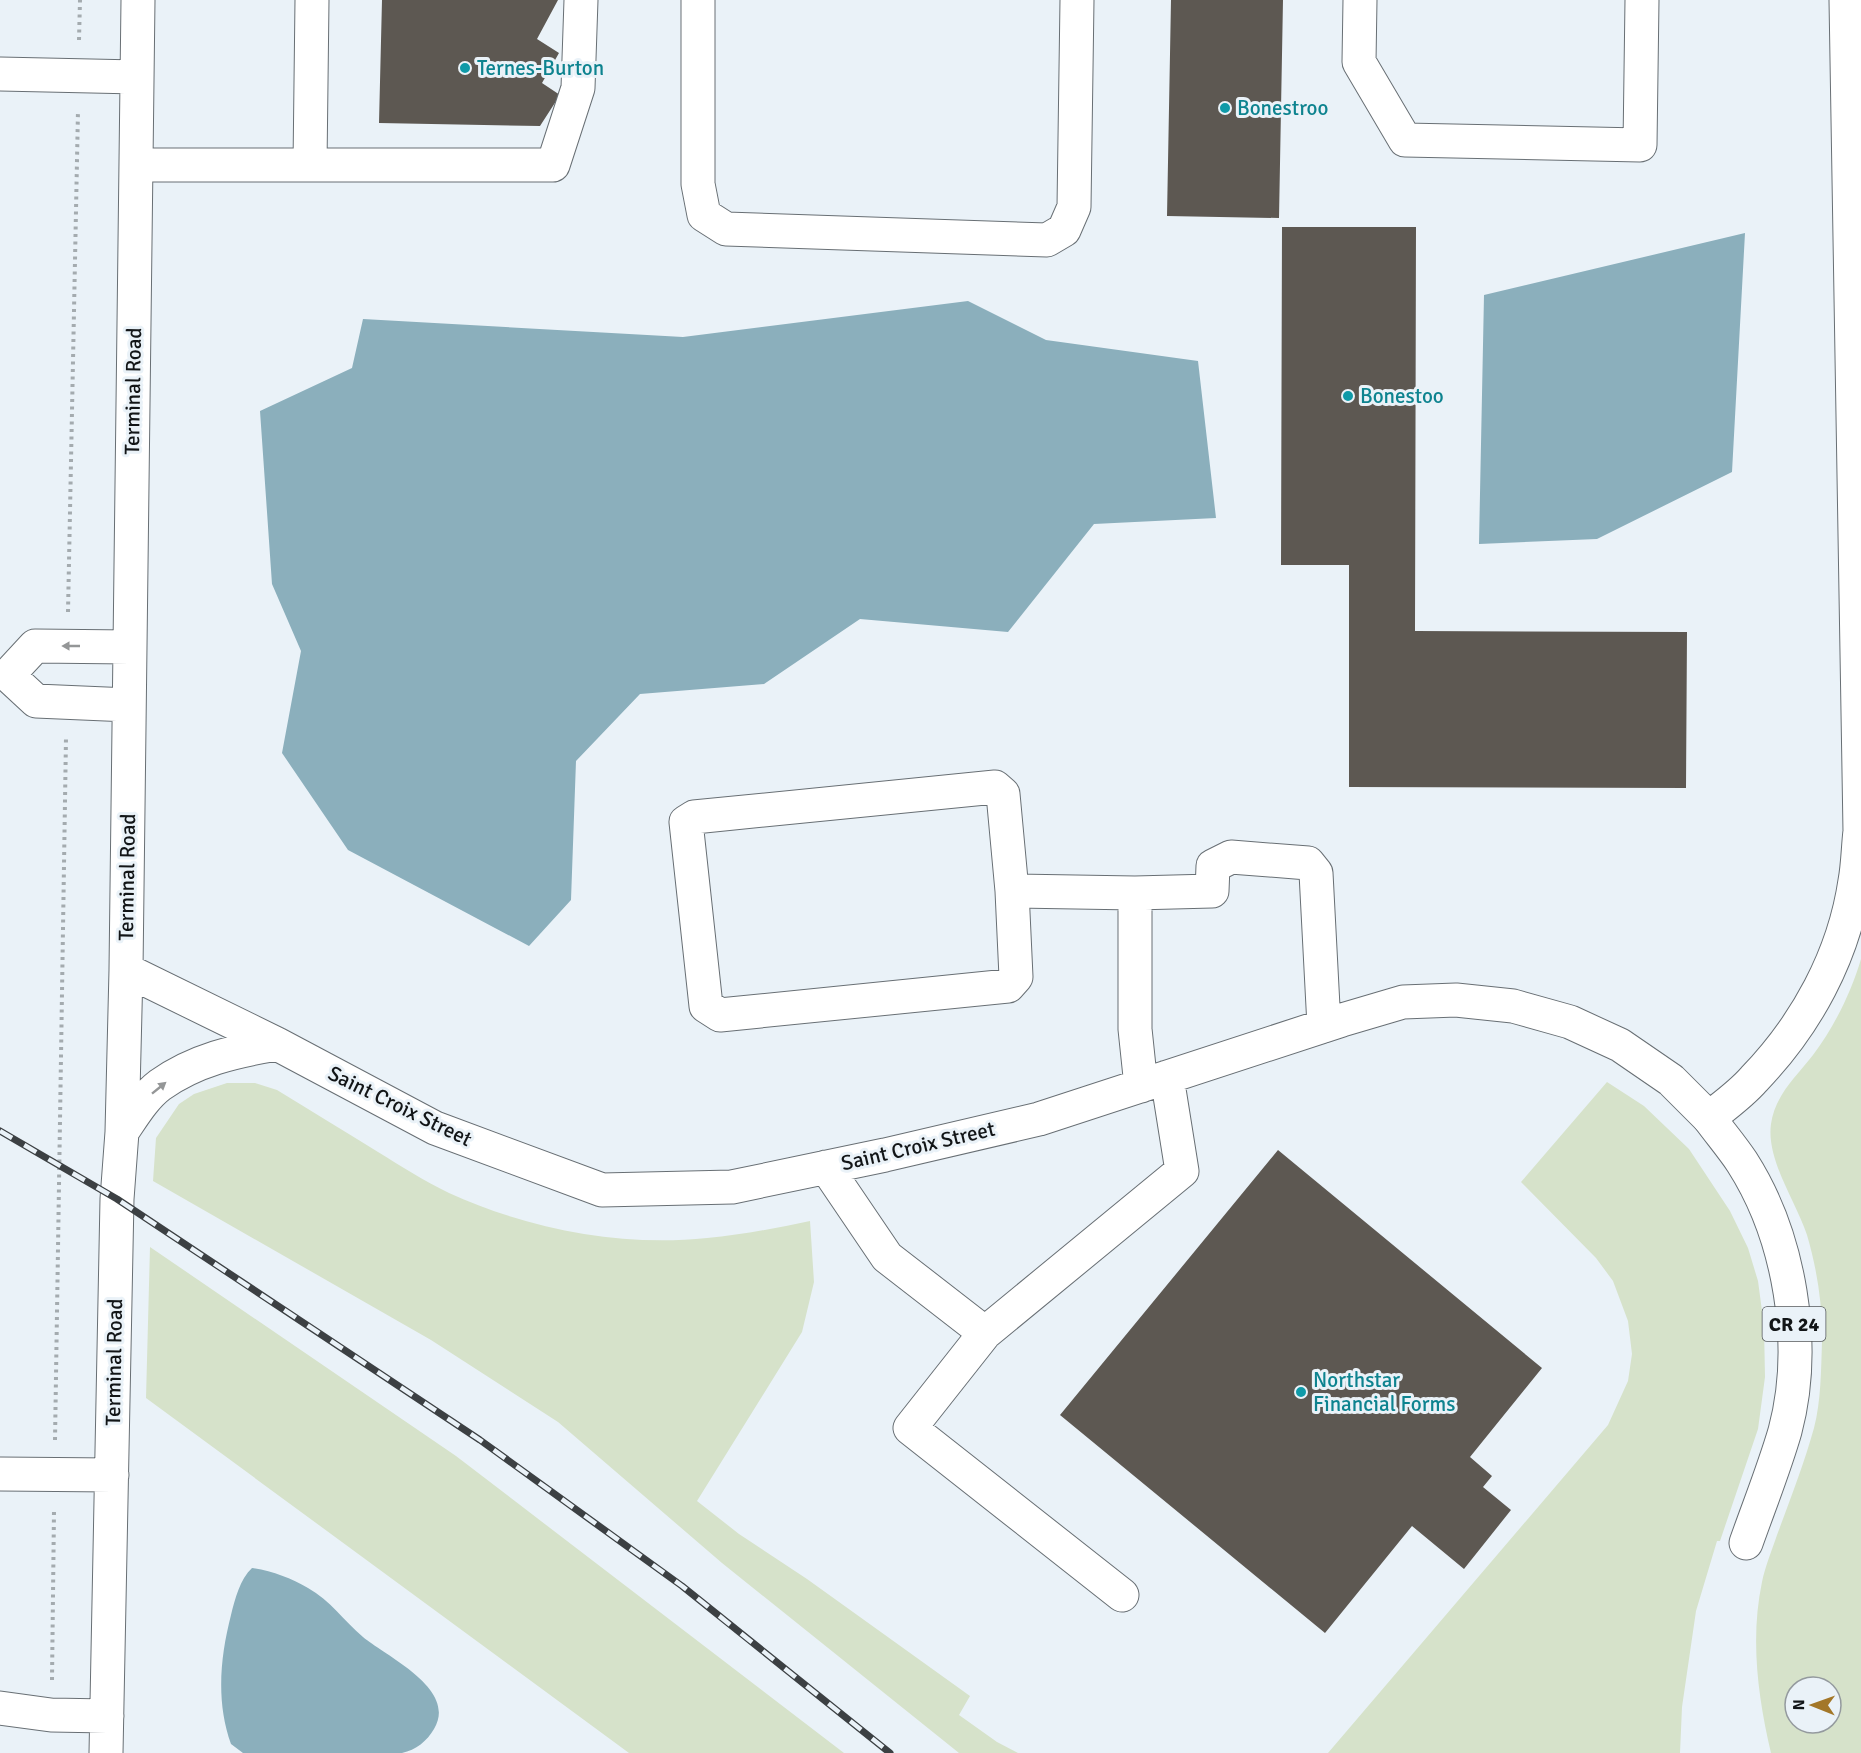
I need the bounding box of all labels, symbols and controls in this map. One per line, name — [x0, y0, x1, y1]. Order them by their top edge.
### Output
place label: Ternes-Burton — [477, 55, 604, 81]
marker: Ternes-Burton — [458, 61, 472, 75]
place label: Bonestroo — [1237, 95, 1328, 121]
marker: Bonestroo — [1218, 101, 1232, 115]
street label: Terminal Road — [119, 327, 147, 455]
place label: Bonestoo — [1360, 383, 1444, 409]
marker: Bonestoo — [1341, 389, 1355, 403]
one-way arrow — [62, 641, 81, 651]
street label: Terminal Road — [113, 813, 141, 941]
street label: Saint Croix Street — [324, 1060, 476, 1152]
one-way arrow — [151, 1081, 167, 1094]
street label: Saint Croix Street — [839, 1116, 997, 1176]
street label: Terminal Road — [100, 1298, 128, 1426]
road number: CR 24 — [1762, 1307, 1826, 1341]
place label: Northstar Financial Forms — [1313, 1367, 1455, 1417]
marker: Northstar Financial Forms — [1294, 1385, 1308, 1399]
north arrow — [1783, 1675, 1843, 1735]
text: N — [1789, 1699, 1809, 1710]

